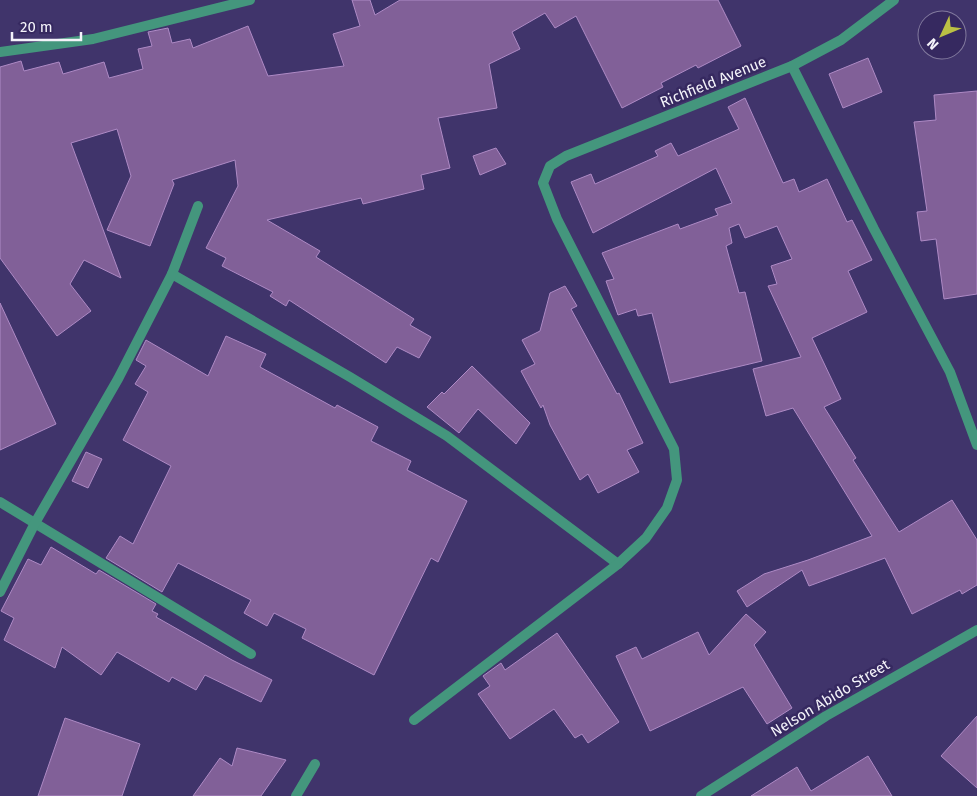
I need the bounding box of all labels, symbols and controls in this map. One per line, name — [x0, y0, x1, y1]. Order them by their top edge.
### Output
scale bar — [12, 10, 81, 42]
north arrow — [917, 10, 967, 60]
text: 20 m — [20, 18, 53, 36]
text: N — [924, 34, 942, 53]
street label: Richfield Avenue — [657, 52, 769, 112]
street label: Nelson Abido Street — [767, 655, 893, 741]

